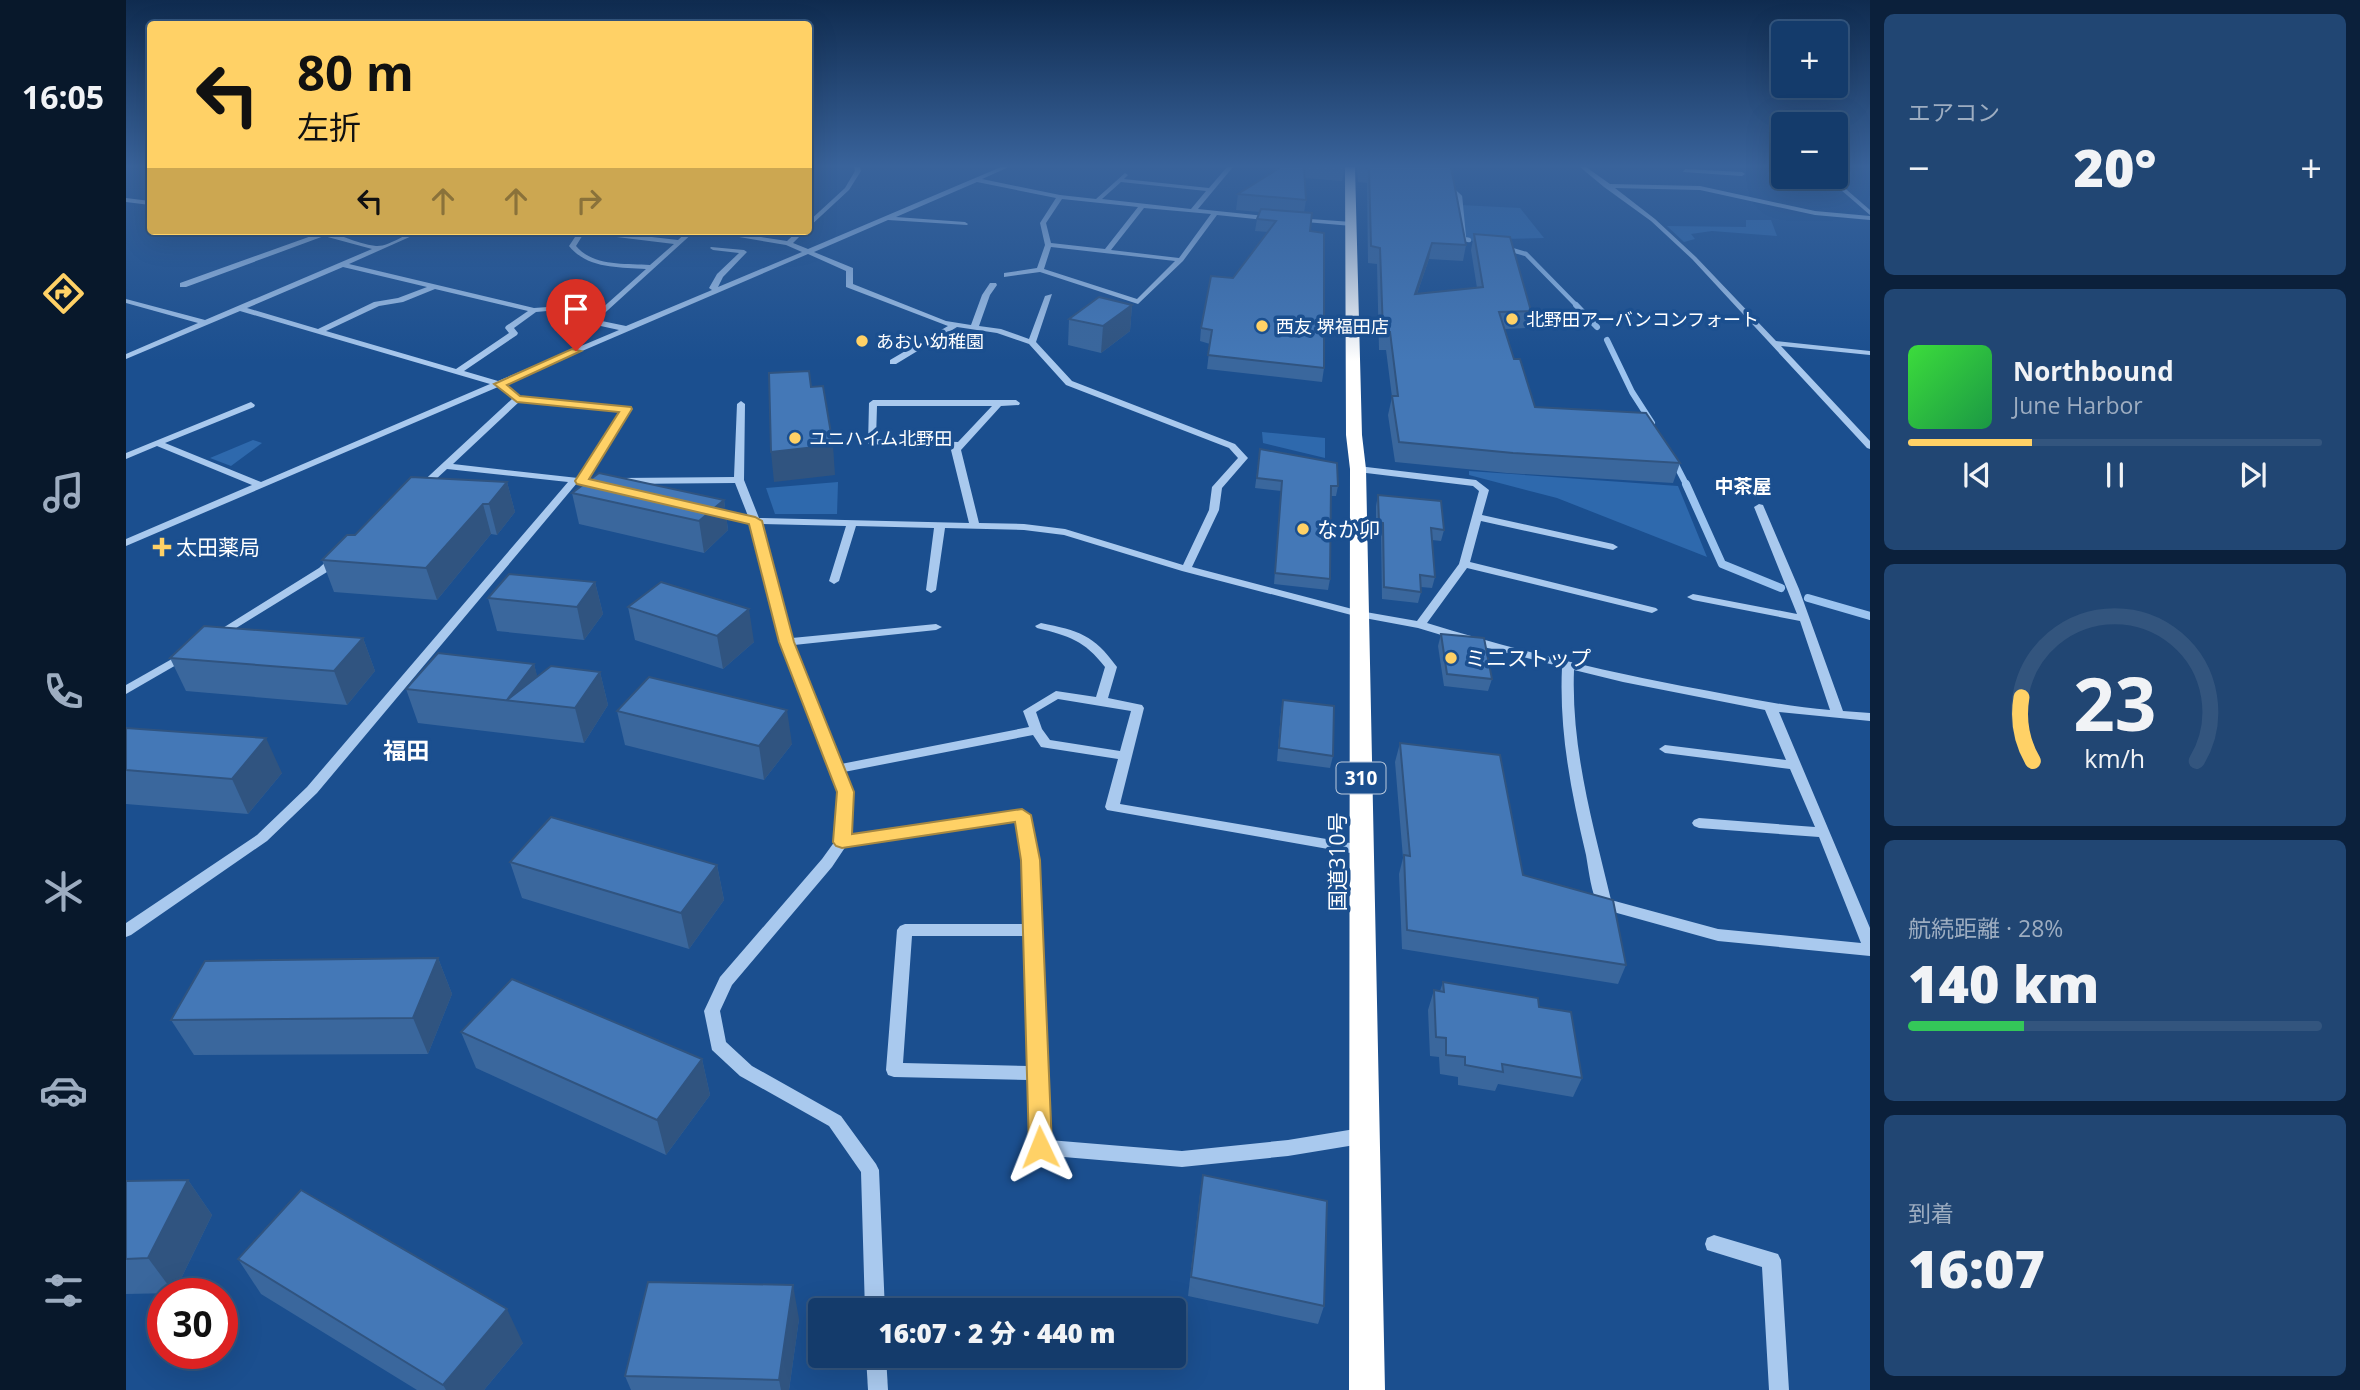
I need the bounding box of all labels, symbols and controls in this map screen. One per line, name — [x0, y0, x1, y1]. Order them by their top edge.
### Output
map controls — [1771, 21, 1848, 189]
button: + — [1771, 21, 1848, 98]
text: 80 m — [297, 39, 414, 105]
icon: left — [182, 49, 273, 140]
text: 16:05 — [22, 75, 104, 118]
text: エアコン — [1908, 96, 2000, 128]
text: 左折 — [297, 105, 361, 148]
button: − — [1771, 112, 1848, 189]
text: 20° — [2074, 131, 2156, 202]
text: − — [1908, 141, 1930, 193]
text: + — [2300, 141, 2322, 193]
icon: left — [351, 182, 389, 220]
icon: ahead — [424, 182, 462, 220]
icon: ahead — [497, 182, 535, 220]
icon: right — [570, 182, 608, 220]
icon: directions — [39, 269, 88, 318]
pin — [546, 279, 606, 351]
icon: arrive — [557, 290, 595, 328]
place label: 北野田アーバンコンフォート — [1526, 307, 1759, 331]
marker: 北野田アーバンコンフォート — [1504, 311, 1520, 327]
place label: 西友 堺福田店 — [1276, 314, 1389, 338]
marker: 西友 堺福田店 — [1254, 318, 1270, 334]
place label: あおい幼稚園 — [876, 329, 984, 353]
marker: あおい幼稚園 — [854, 333, 870, 349]
text: Northbound — [2013, 353, 2174, 389]
text: June Harbor — [2013, 389, 2143, 421]
place label: ユニハイム北野田 — [809, 426, 952, 450]
marker: ユニハイム北野田 — [787, 430, 803, 446]
icon: previous — [1958, 456, 1996, 494]
icon: pause — [2096, 456, 2134, 494]
icon: next — [2234, 456, 2272, 494]
icon: music — [39, 468, 88, 517]
district label: 中茶屋 — [1714, 473, 1772, 499]
place label: なか卯 — [1317, 515, 1380, 543]
marker: なか卯 — [1295, 521, 1311, 537]
place label: 太田薬局 — [176, 533, 260, 561]
marker: 太田薬局 — [154, 539, 170, 555]
place label: ミニストップ — [1465, 644, 1591, 672]
marker: ミニストップ — [1443, 650, 1459, 666]
text: 23 — [2073, 653, 2157, 752]
icon: phone — [39, 667, 88, 716]
district label: 福田 — [383, 734, 429, 766]
text: km/h — [2085, 741, 2145, 775]
road number: 310 — [1336, 762, 1386, 793]
street label: 国道310号 — [1323, 812, 1351, 912]
icon: climate — [39, 867, 88, 916]
text: 航続距離 · 28% — [1908, 912, 2063, 944]
text: 140 km — [1908, 947, 2099, 1018]
icon: car — [39, 1066, 88, 1115]
position arrow — [1003, 1110, 1077, 1184]
text: 到着 — [1908, 1197, 1954, 1229]
text: 16:07 — [1908, 1232, 2045, 1303]
icon: filters — [39, 1266, 88, 1315]
speed limit sign: 30 — [147, 1278, 238, 1369]
text: 16:07 · 2 分 · 440 m — [879, 1315, 1115, 1351]

